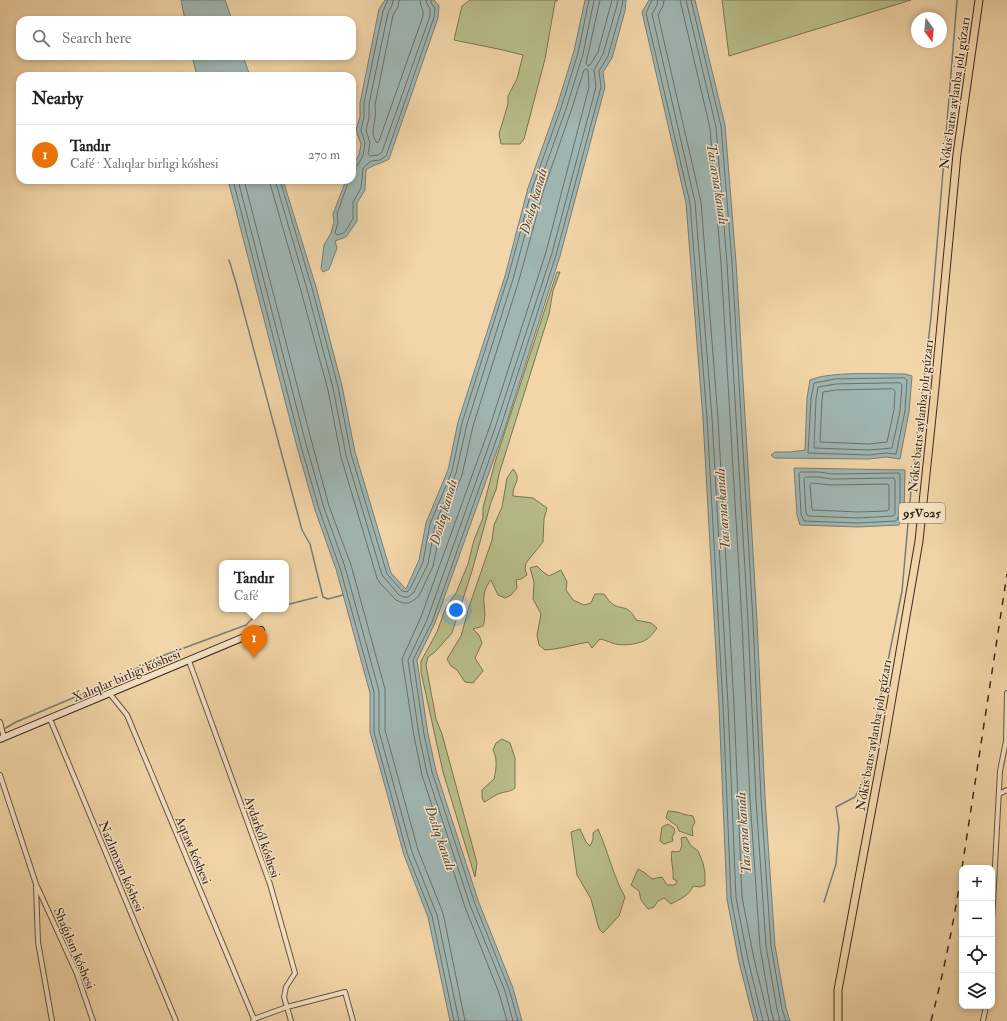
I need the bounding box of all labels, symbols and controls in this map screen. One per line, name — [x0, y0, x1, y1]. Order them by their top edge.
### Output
north arrow — [911, 12, 947, 48]
street label: Nókis batıs aylanba jolı gúzarı — [936, 15, 975, 170]
search box — [16, 16, 356, 60]
icon: search — [30, 27, 52, 49]
text: Search here — [62, 29, 131, 48]
text: Nearby — [32, 88, 83, 109]
text: Tandır — [70, 137, 110, 156]
water label: Tas arna kanalı — [703, 142, 732, 226]
text: 1 — [43, 147, 47, 163]
text: 270 m — [308, 147, 340, 163]
text: Café · Xalıqlar birligi kóshesi — [70, 156, 218, 172]
water label: Doslıq kanalı — [516, 166, 551, 237]
street label: Nókis batıs aylanba jolı gúzarı — [905, 338, 938, 493]
water label: Tas arna kanalı — [711, 467, 734, 550]
water label: Doslıq kanalı — [426, 477, 461, 548]
road number: 95V025 — [899, 503, 945, 523]
popup — [219, 560, 289, 612]
text: Tandır — [234, 569, 274, 588]
text: Café — [234, 588, 258, 604]
your location — [446, 600, 466, 620]
pin: 1 — [241, 625, 267, 658]
street label: Xalıqlar birligi kóshesi — [70, 646, 183, 706]
street label: Nókis batıs aylanba jolı gúzarı — [853, 658, 896, 812]
water label: Tas arna kanalı — [732, 791, 755, 874]
street label: Aydarkól kóshesi — [239, 794, 284, 881]
water label: Doslıq kanalı — [421, 802, 460, 873]
street label: Aqtaw kóshesi — [171, 813, 215, 887]
street label: Nazlımxan kóshesi — [95, 819, 148, 915]
map controls — [959, 865, 995, 1009]
button: + — [959, 865, 995, 901]
button: − — [959, 901, 995, 937]
street label: Shaǵılsın kóshesi — [50, 905, 99, 992]
button: locate — [959, 937, 995, 973]
button: layers — [959, 973, 995, 1009]

